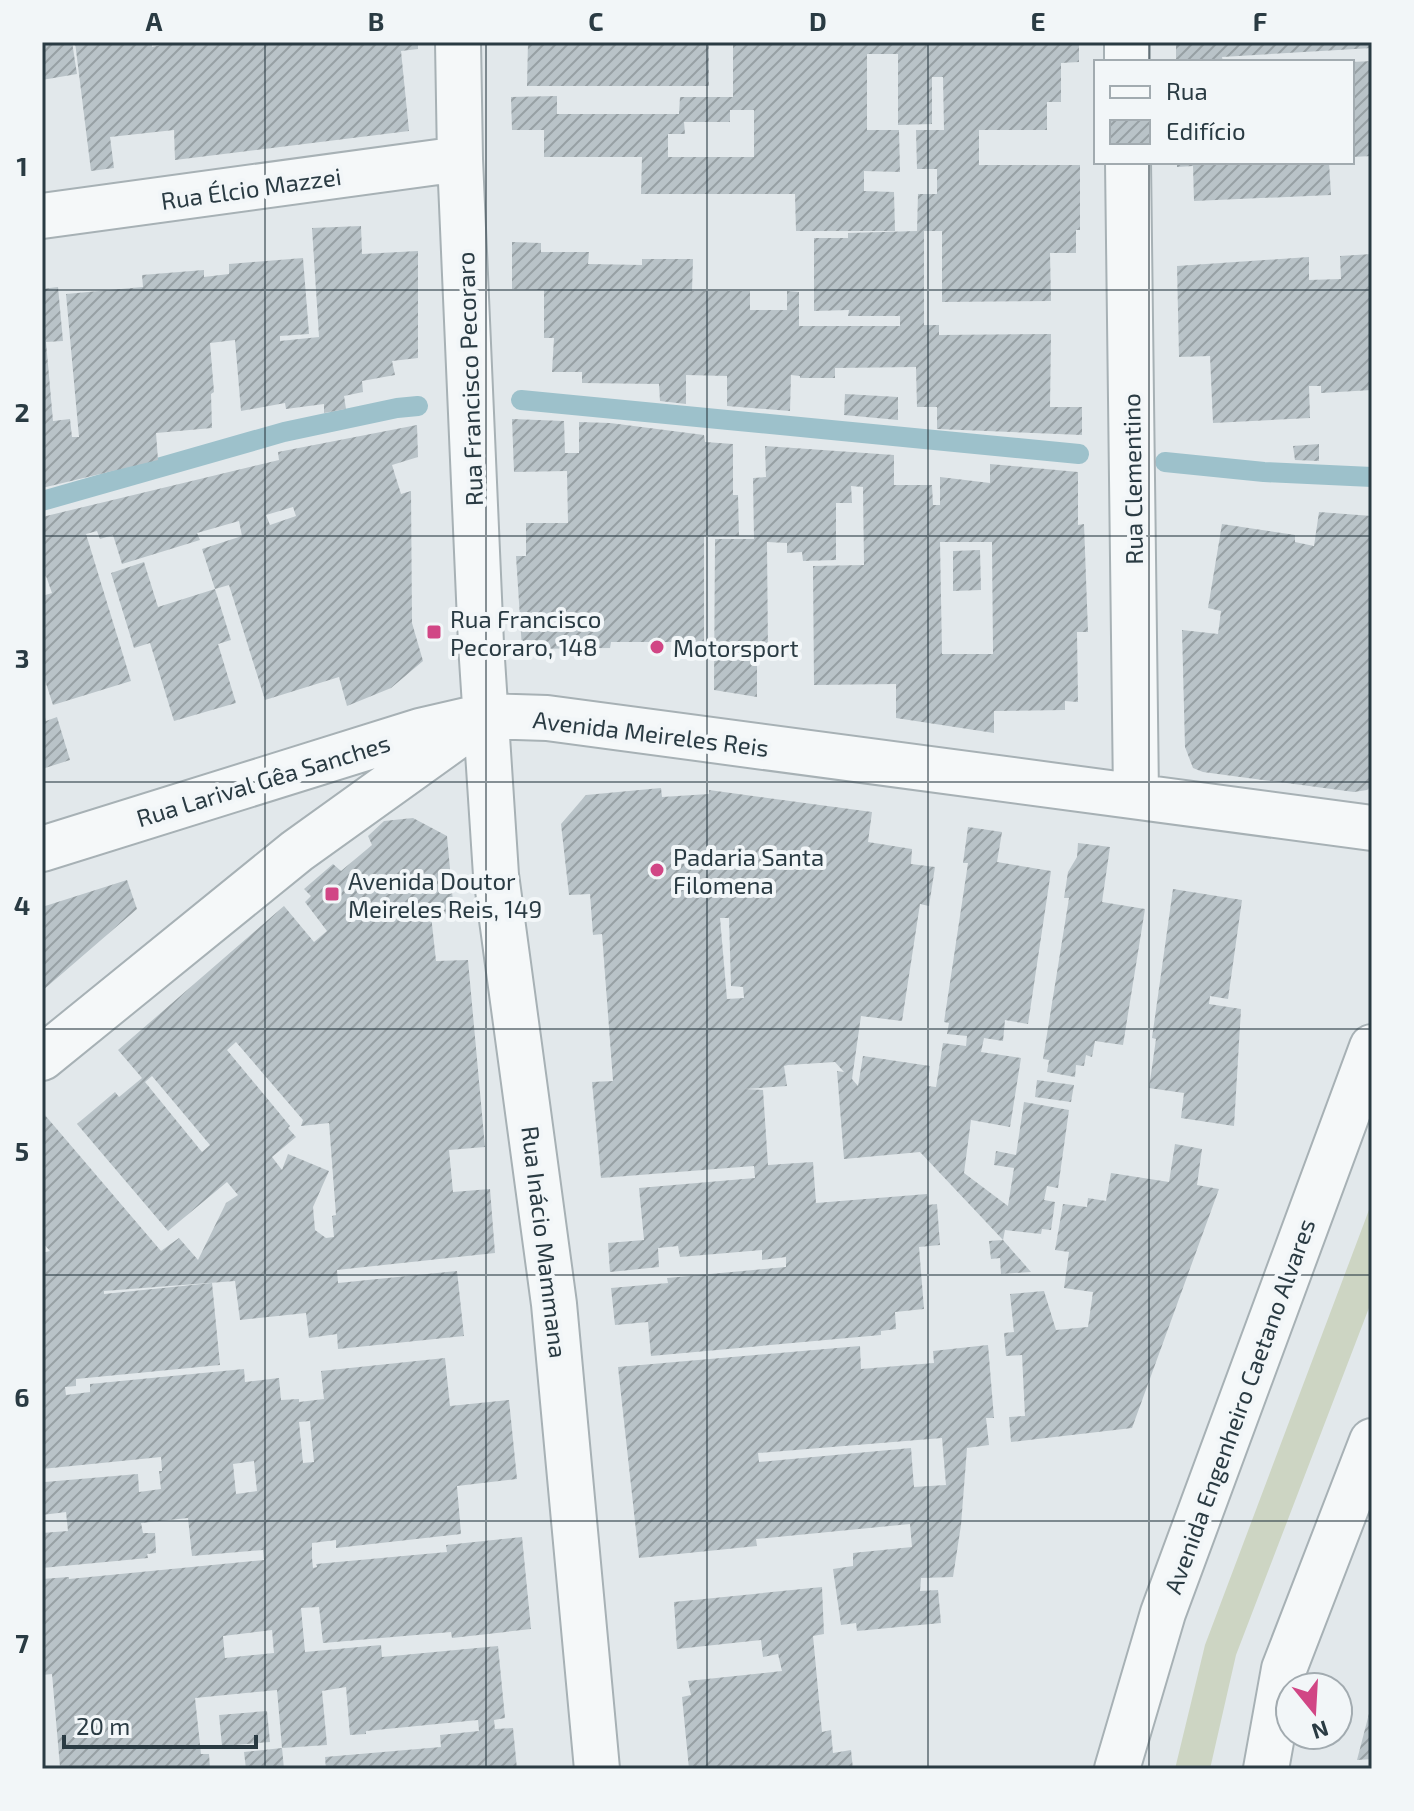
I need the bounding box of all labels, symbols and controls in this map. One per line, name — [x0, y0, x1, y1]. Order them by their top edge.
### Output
text: A — [146, 5, 163, 36]
text: B — [368, 5, 384, 36]
text: C — [588, 5, 604, 36]
text: D — [809, 5, 827, 36]
text: E — [1030, 5, 1046, 36]
text: F — [1253, 5, 1267, 36]
legend — [1094, 60, 1354, 164]
text: Rua — [1166, 76, 1208, 105]
text: Edifício — [1166, 116, 1246, 145]
text: 1 — [16, 150, 28, 181]
street label: Rua Élcio Mazzei — [159, 161, 343, 215]
street label: Rua Francisco Pecoraro — [450, 251, 488, 507]
street label: Rua Clementino — [1116, 393, 1148, 565]
text: 2 — [14, 396, 30, 427]
place label: Rua Francisco Pecoraro, 148 — [450, 604, 601, 661]
marker: Rua Francisco Pecoraro, 148 — [425, 623, 443, 641]
place label: Motorsport — [673, 633, 799, 662]
marker: Motorsport — [648, 638, 666, 656]
text: 3 — [15, 642, 29, 673]
street label: Avenida Meireles Reis — [531, 704, 771, 762]
street label: Rua Larival Gêa Sanches — [133, 728, 393, 832]
place label: Padaria Santa Filomena — [673, 842, 824, 899]
marker: Padaria Santa Filomena — [648, 861, 666, 879]
place label: Avenida Doutor Meireles Reis, 149 — [348, 866, 542, 923]
marker: Avenida Doutor Meireles Reis, 149 — [323, 885, 341, 903]
text: 4 — [14, 889, 30, 920]
street label: Rua Inácio Mammana — [516, 1124, 574, 1360]
text: 5 — [15, 1135, 29, 1166]
street label: Avenida Engenheiro Caetano Alvares — [1158, 1215, 1320, 1597]
text: 6 — [14, 1381, 30, 1412]
text: 7 — [15, 1627, 29, 1658]
north arrow — [1274, 1671, 1354, 1751]
scale bar — [64, 1699, 256, 1749]
text: 20 m — [76, 1711, 130, 1740]
text: N — [1309, 1716, 1332, 1746]

